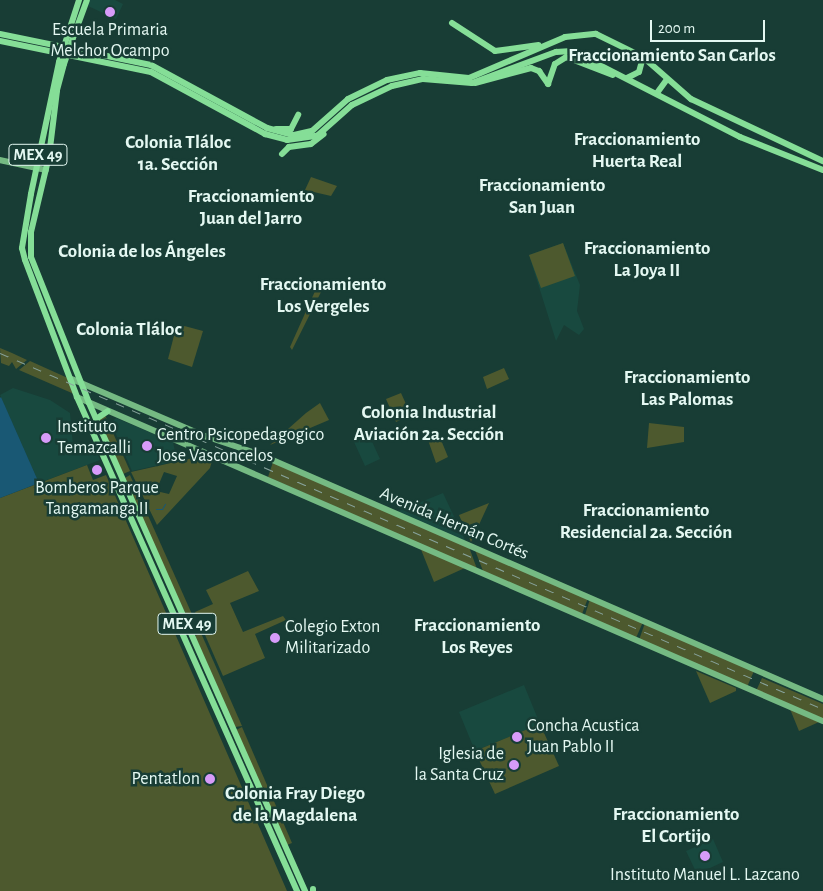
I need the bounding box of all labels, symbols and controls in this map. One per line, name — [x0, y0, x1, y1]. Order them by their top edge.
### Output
marker: Escuela Primaria Melchor Ocampo — [104, 6, 116, 18]
scale bar — [653, 10, 768, 42]
place label: Escuela Primaria Melchor Ocampo — [50, 20, 170, 62]
text: 200 m — [658, 21, 695, 36]
district label: Fraccionamiento San Carlos — [568, 45, 776, 67]
district label: Fraccionamiento Huerta Real — [574, 129, 700, 173]
district label: Colonia Tláloc 1a. Sección — [125, 132, 231, 176]
road number: MEX 49 — [8, 142, 68, 168]
district label: Fraccionamiento San Juan — [479, 175, 605, 219]
district label: Fraccionamiento Juan del Jarro — [188, 186, 314, 230]
district label: Fraccionamiento La Joya II — [584, 238, 710, 282]
district label: Colonia de los Ángeles — [58, 241, 226, 263]
district label: Fraccionamiento Los Vergeles — [260, 274, 386, 318]
district label: Colonia Tláloc — [76, 319, 182, 341]
district label: Fraccionamiento Las Palomas — [624, 367, 750, 411]
district label: Colonia Industrial Aviación 2a. Sección — [354, 402, 504, 446]
place label: Instituto Temazcalli — [57, 417, 131, 459]
place label: Centro Psicopedagogico Jose Vasconcelos — [157, 425, 324, 468]
marker: Instituto Temazcalli — [39, 431, 53, 445]
marker: Centro Psicopedagogico Jose Vasconcelos — [141, 440, 153, 452]
marker: Bomberos Parque Tangamanga II — [91, 464, 103, 476]
place label: Bomberos Parque Tangamanga II — [35, 478, 159, 520]
street label: Avenida Hernán Cortés — [376, 483, 532, 565]
district label: Fraccionamiento Residencial 2a. Sección — [560, 500, 732, 544]
road number: MEX 49 — [157, 610, 217, 638]
district label: Fraccionamiento Los Reyes — [414, 615, 540, 659]
place label: Colegio Exton Militarizado — [285, 617, 380, 660]
marker: Colegio Exton Militarizado — [269, 632, 281, 644]
place label: Concha Acustica Juan Pablo II — [527, 716, 640, 759]
marker: Concha Acustica Juan Pablo II — [511, 731, 523, 743]
place label: Iglesia de la Santa Cruz — [414, 744, 504, 786]
marker: Iglesia de la Santa Cruz — [508, 759, 520, 771]
place label: Pentatlon — [132, 768, 200, 790]
marker: Pentatlon — [204, 773, 216, 785]
district label: Colonia Fray Diego de la Magdalena — [225, 783, 365, 827]
district label: Fraccionamiento El Cortijo — [613, 804, 739, 848]
marker: Instituto Manuel L. Lazcano — [699, 850, 711, 862]
place label: Instituto Manuel L. Lazcano — [610, 864, 800, 886]

